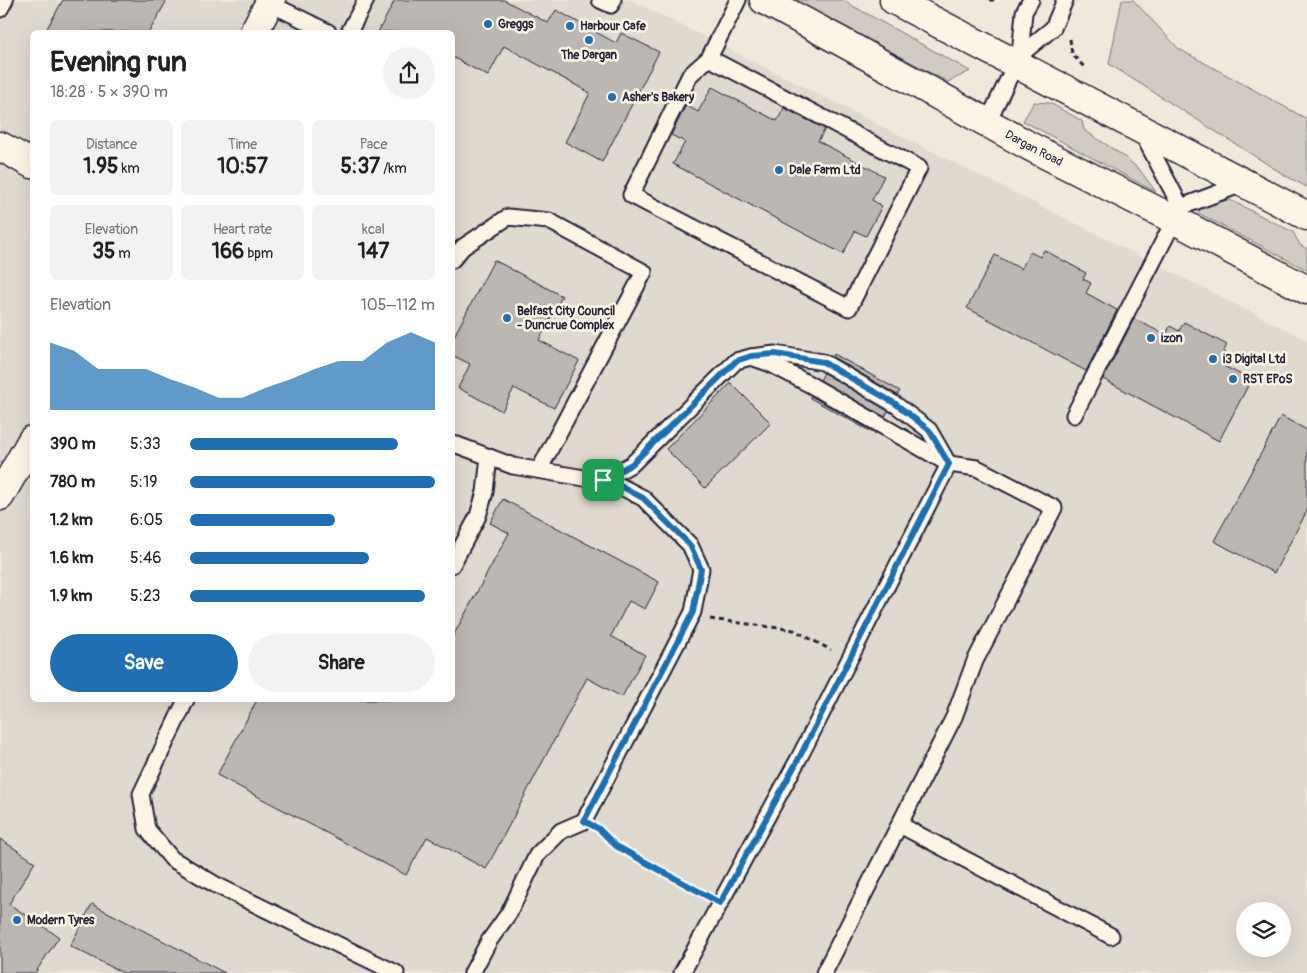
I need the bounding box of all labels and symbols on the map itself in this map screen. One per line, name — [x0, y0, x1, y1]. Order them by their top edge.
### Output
place label: Greggs — [498, 17, 534, 32]
marker: Greggs — [482, 18, 494, 30]
place label: Harbour Cafe — [580, 19, 647, 34]
marker: Harbour Cafe — [564, 20, 576, 32]
marker: The Dargan — [583, 34, 595, 46]
place label: The Dargan — [560, 48, 617, 63]
place label: Asher's Bakery — [622, 90, 695, 105]
marker: Asher's Bakery — [606, 91, 618, 103]
street label: Dargan Road — [1002, 127, 1065, 170]
place label: Dale Farm Ltd — [789, 163, 861, 178]
marker: Dale Farm Ltd — [773, 164, 785, 176]
place label: Belfast City Council - Duncrue Complex — [517, 304, 615, 333]
marker: Belfast City Council - Duncrue Complex — [501, 312, 513, 324]
place label: izon — [1161, 331, 1183, 346]
marker: izon — [1145, 332, 1157, 344]
place label: i3 Digital Ltd — [1223, 352, 1286, 367]
marker: i3 Digital Ltd — [1207, 353, 1219, 365]
place label: RST EPoS — [1243, 372, 1293, 387]
marker: RST EPoS — [1227, 373, 1239, 385]
pin — [582, 459, 624, 501]
place label: Modern Tyres — [27, 913, 95, 928]
marker: Modern Tyres — [11, 914, 23, 926]

